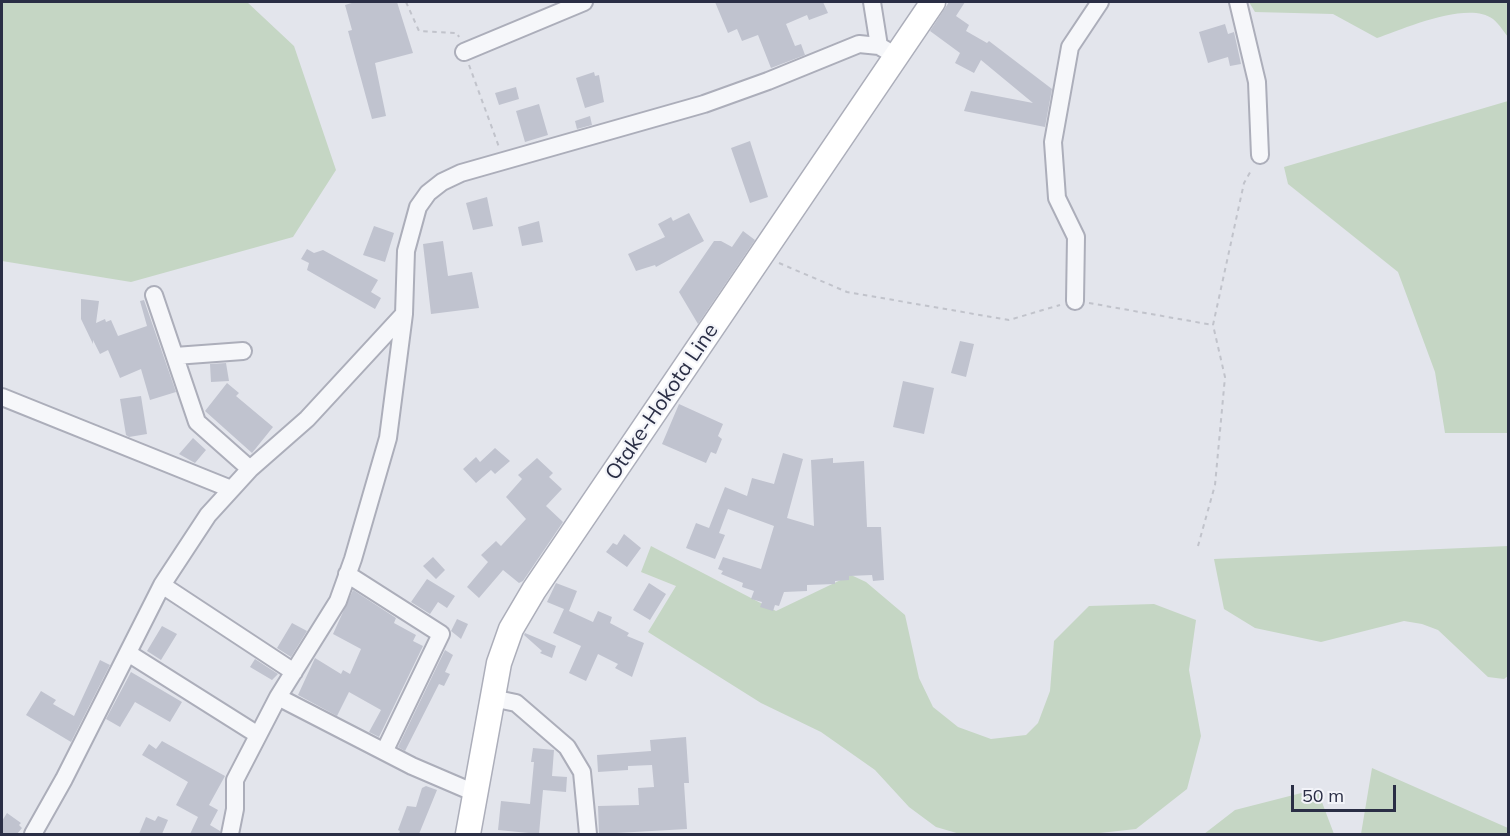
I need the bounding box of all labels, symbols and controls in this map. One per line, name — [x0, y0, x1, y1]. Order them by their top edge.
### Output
street label: Otake-Hokota Line — [600, 319, 724, 485]
scale bar — [1294, 773, 1399, 811]
text: 50 m — [1302, 784, 1344, 807]

